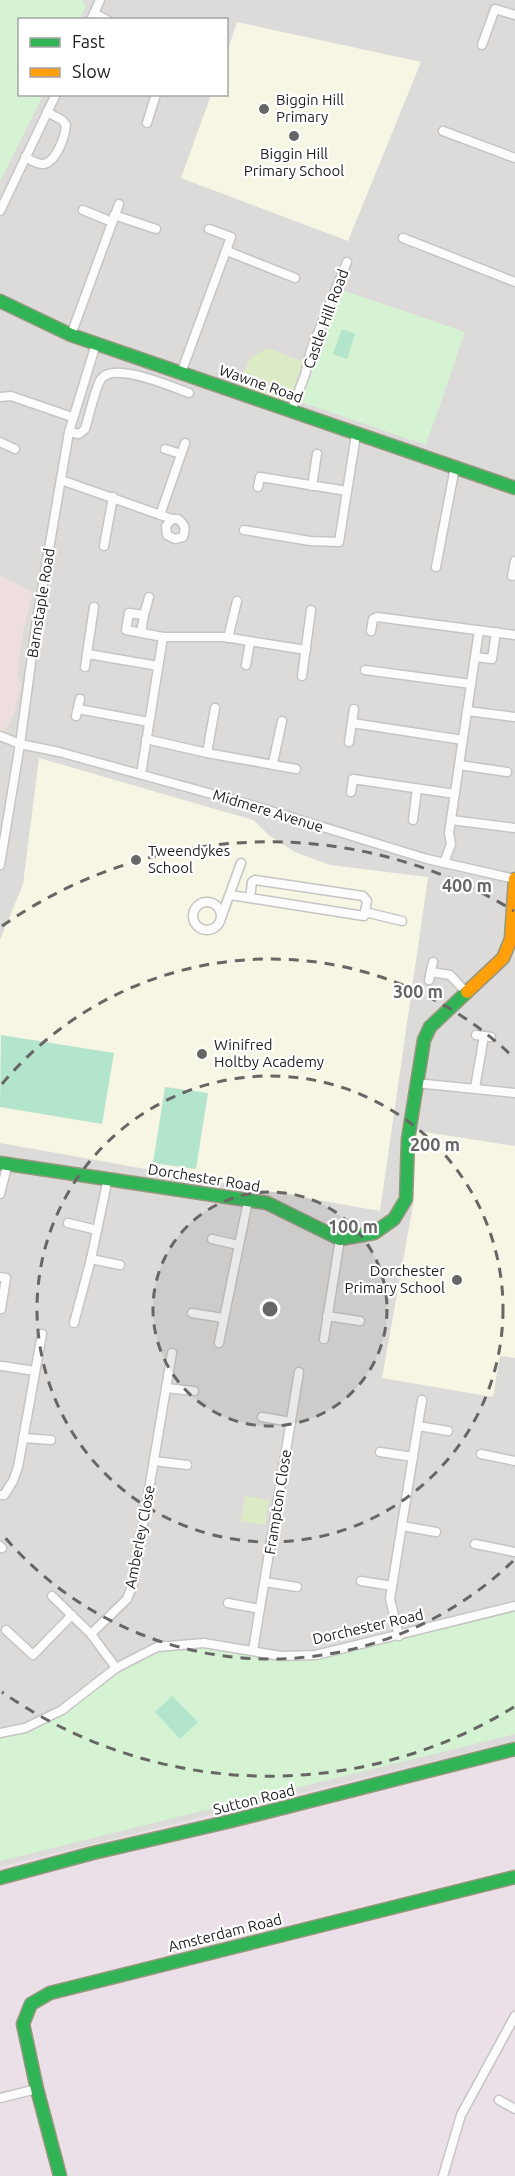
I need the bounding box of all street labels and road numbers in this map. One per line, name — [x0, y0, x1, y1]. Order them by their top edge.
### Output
street label: Castle Hill Road — [300, 267, 351, 371]
street label: Wawne Road — [217, 361, 305, 406]
street label: Barnstaple Road — [23, 547, 58, 659]
street label: Midmere Avenue — [211, 786, 325, 835]
street label: Dorchester Road — [147, 1160, 261, 1195]
street label: Frampton Close — [261, 1448, 294, 1556]
street label: Amberley Close — [121, 1484, 158, 1590]
street label: Dorchester Road — [311, 1605, 425, 1648]
street label: Sutton Road — [211, 1781, 296, 1818]
street label: Amsterdam Road — [166, 1910, 283, 1955]

